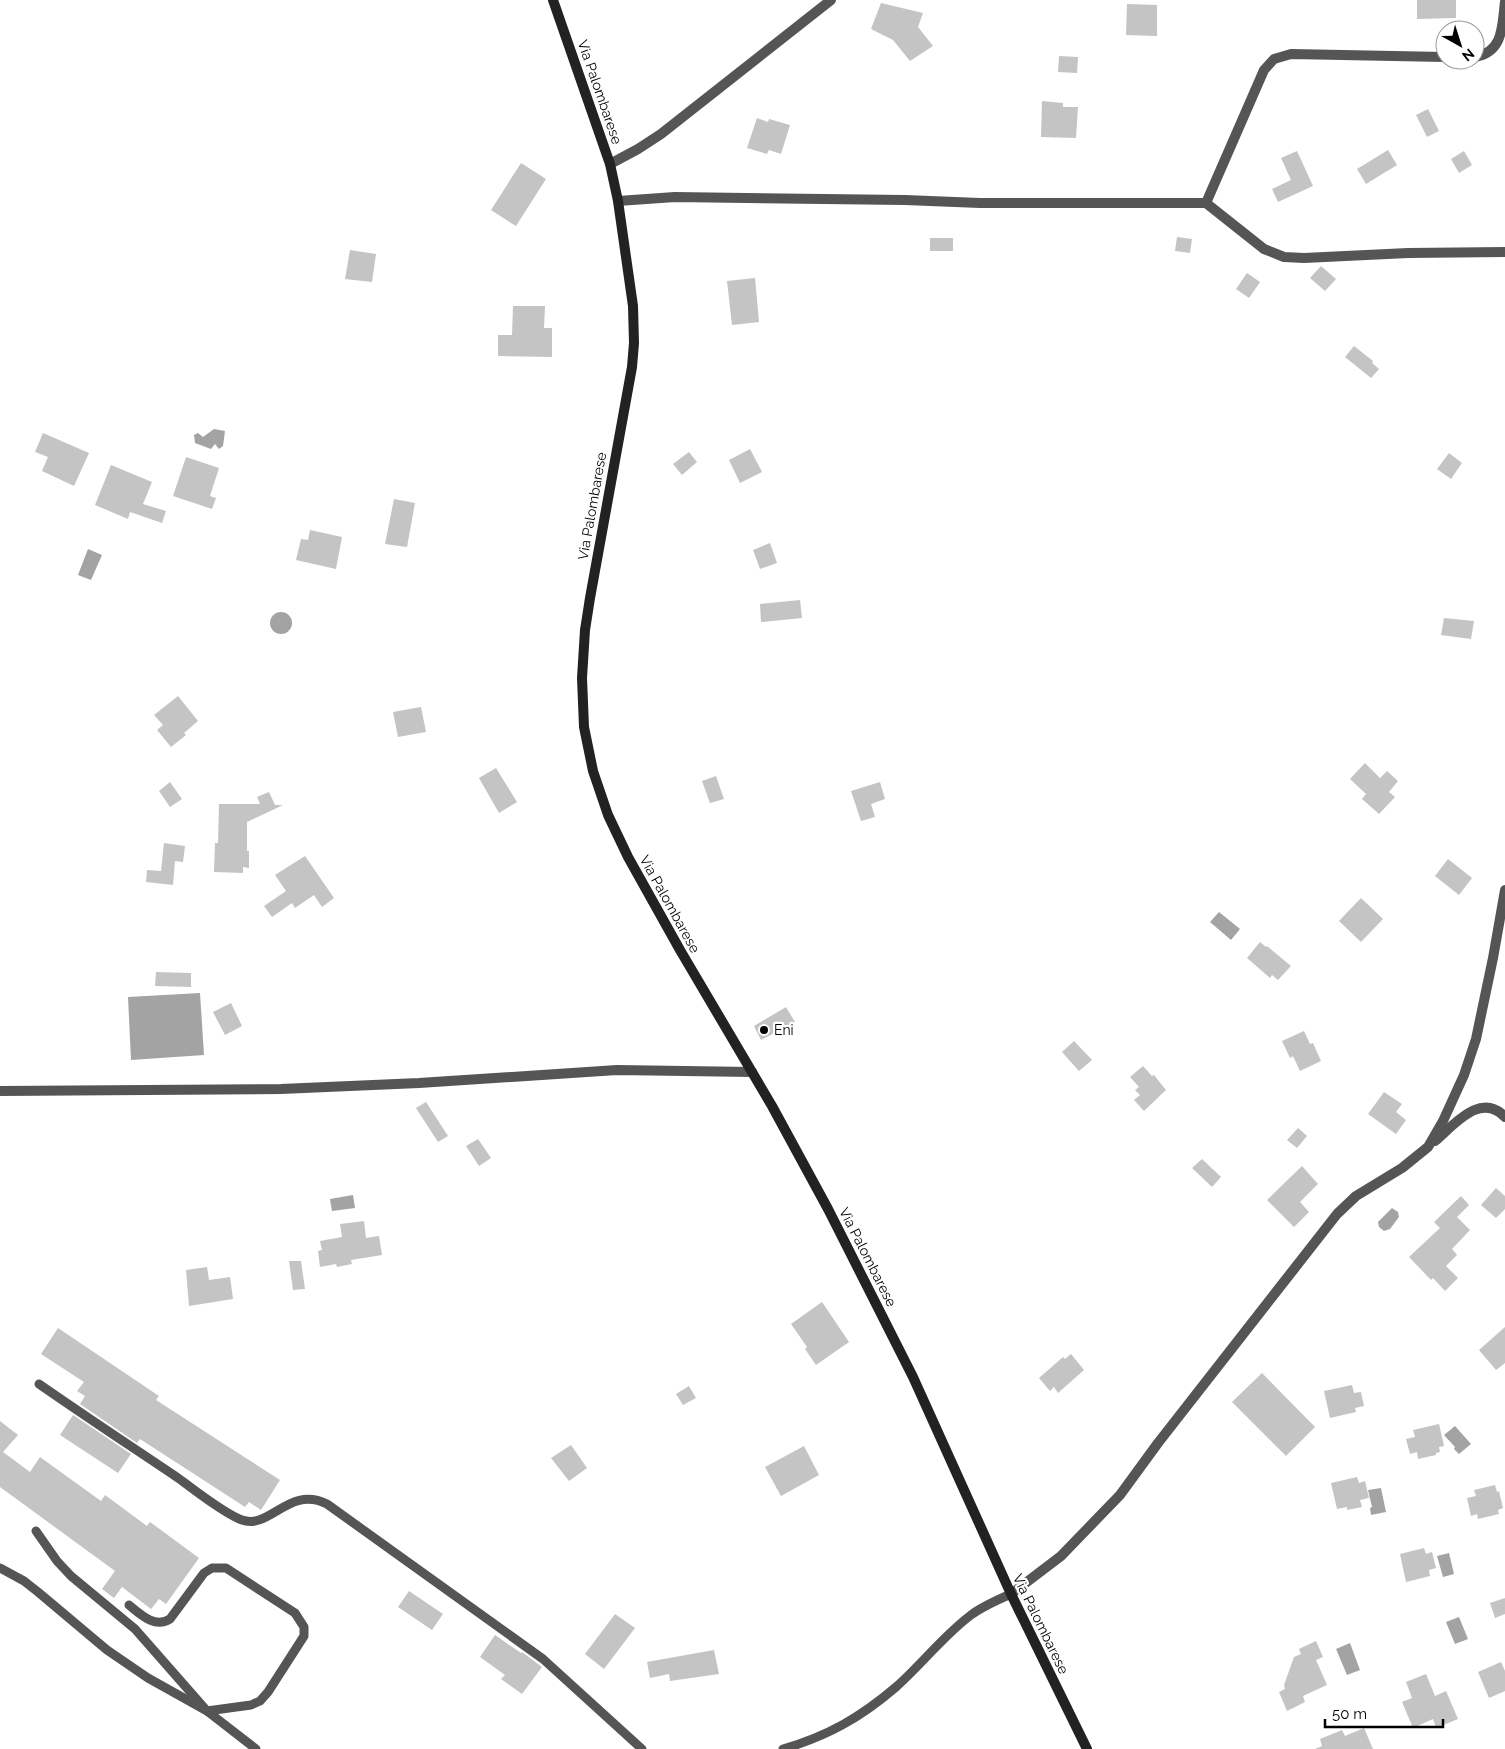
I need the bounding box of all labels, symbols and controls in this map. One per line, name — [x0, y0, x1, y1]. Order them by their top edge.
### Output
north arrow — [1435, 20, 1485, 70]
street label: Via Palombarese — [575, 38, 625, 146]
text: N — [1459, 46, 1477, 65]
street label: Via Palombarese — [575, 451, 609, 561]
street label: Via Palombarese — [637, 852, 703, 956]
place label: Eni — [774, 1022, 794, 1038]
marker: Eni — [758, 1024, 770, 1036]
street label: Via Palombarese — [836, 1205, 900, 1309]
street label: Via Palombarese — [1010, 1571, 1072, 1677]
scale bar — [1325, 1696, 1442, 1728]
text: 50 m — [1332, 1705, 1367, 1723]

